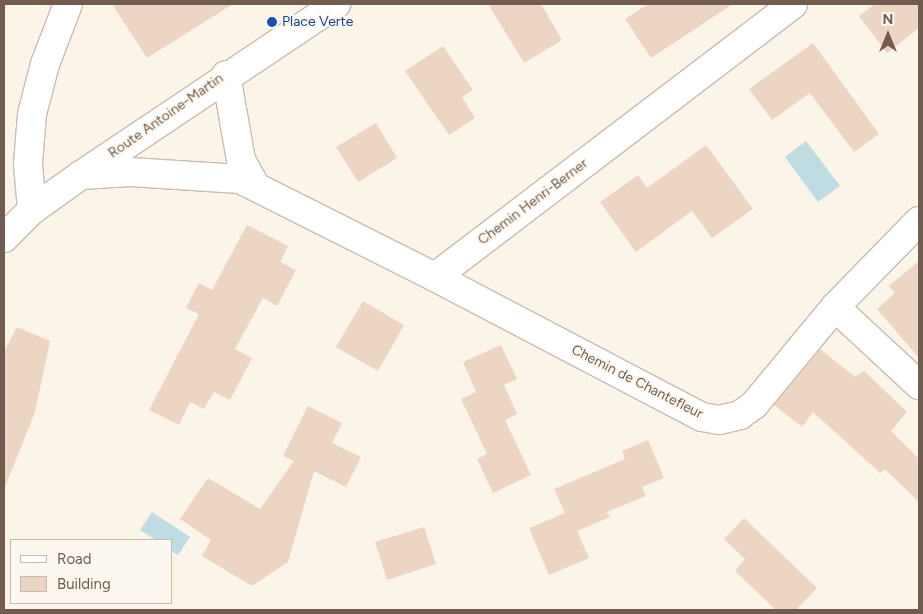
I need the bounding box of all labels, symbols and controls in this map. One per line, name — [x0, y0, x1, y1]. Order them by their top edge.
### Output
north arrow — [863, 10, 913, 60]
text: N — [883, 11, 893, 28]
place label: Place Verte — [282, 14, 353, 30]
marker: Place Verte — [266, 16, 278, 28]
street label: Route Antoine-Martin — [105, 70, 227, 162]
street label: Chemin Henri-Berner — [475, 155, 591, 249]
street label: Chemin de Chantefleur — [568, 341, 706, 423]
legend — [10, 539, 172, 604]
text: Road — [57, 550, 92, 568]
text: Building — [57, 575, 111, 593]

